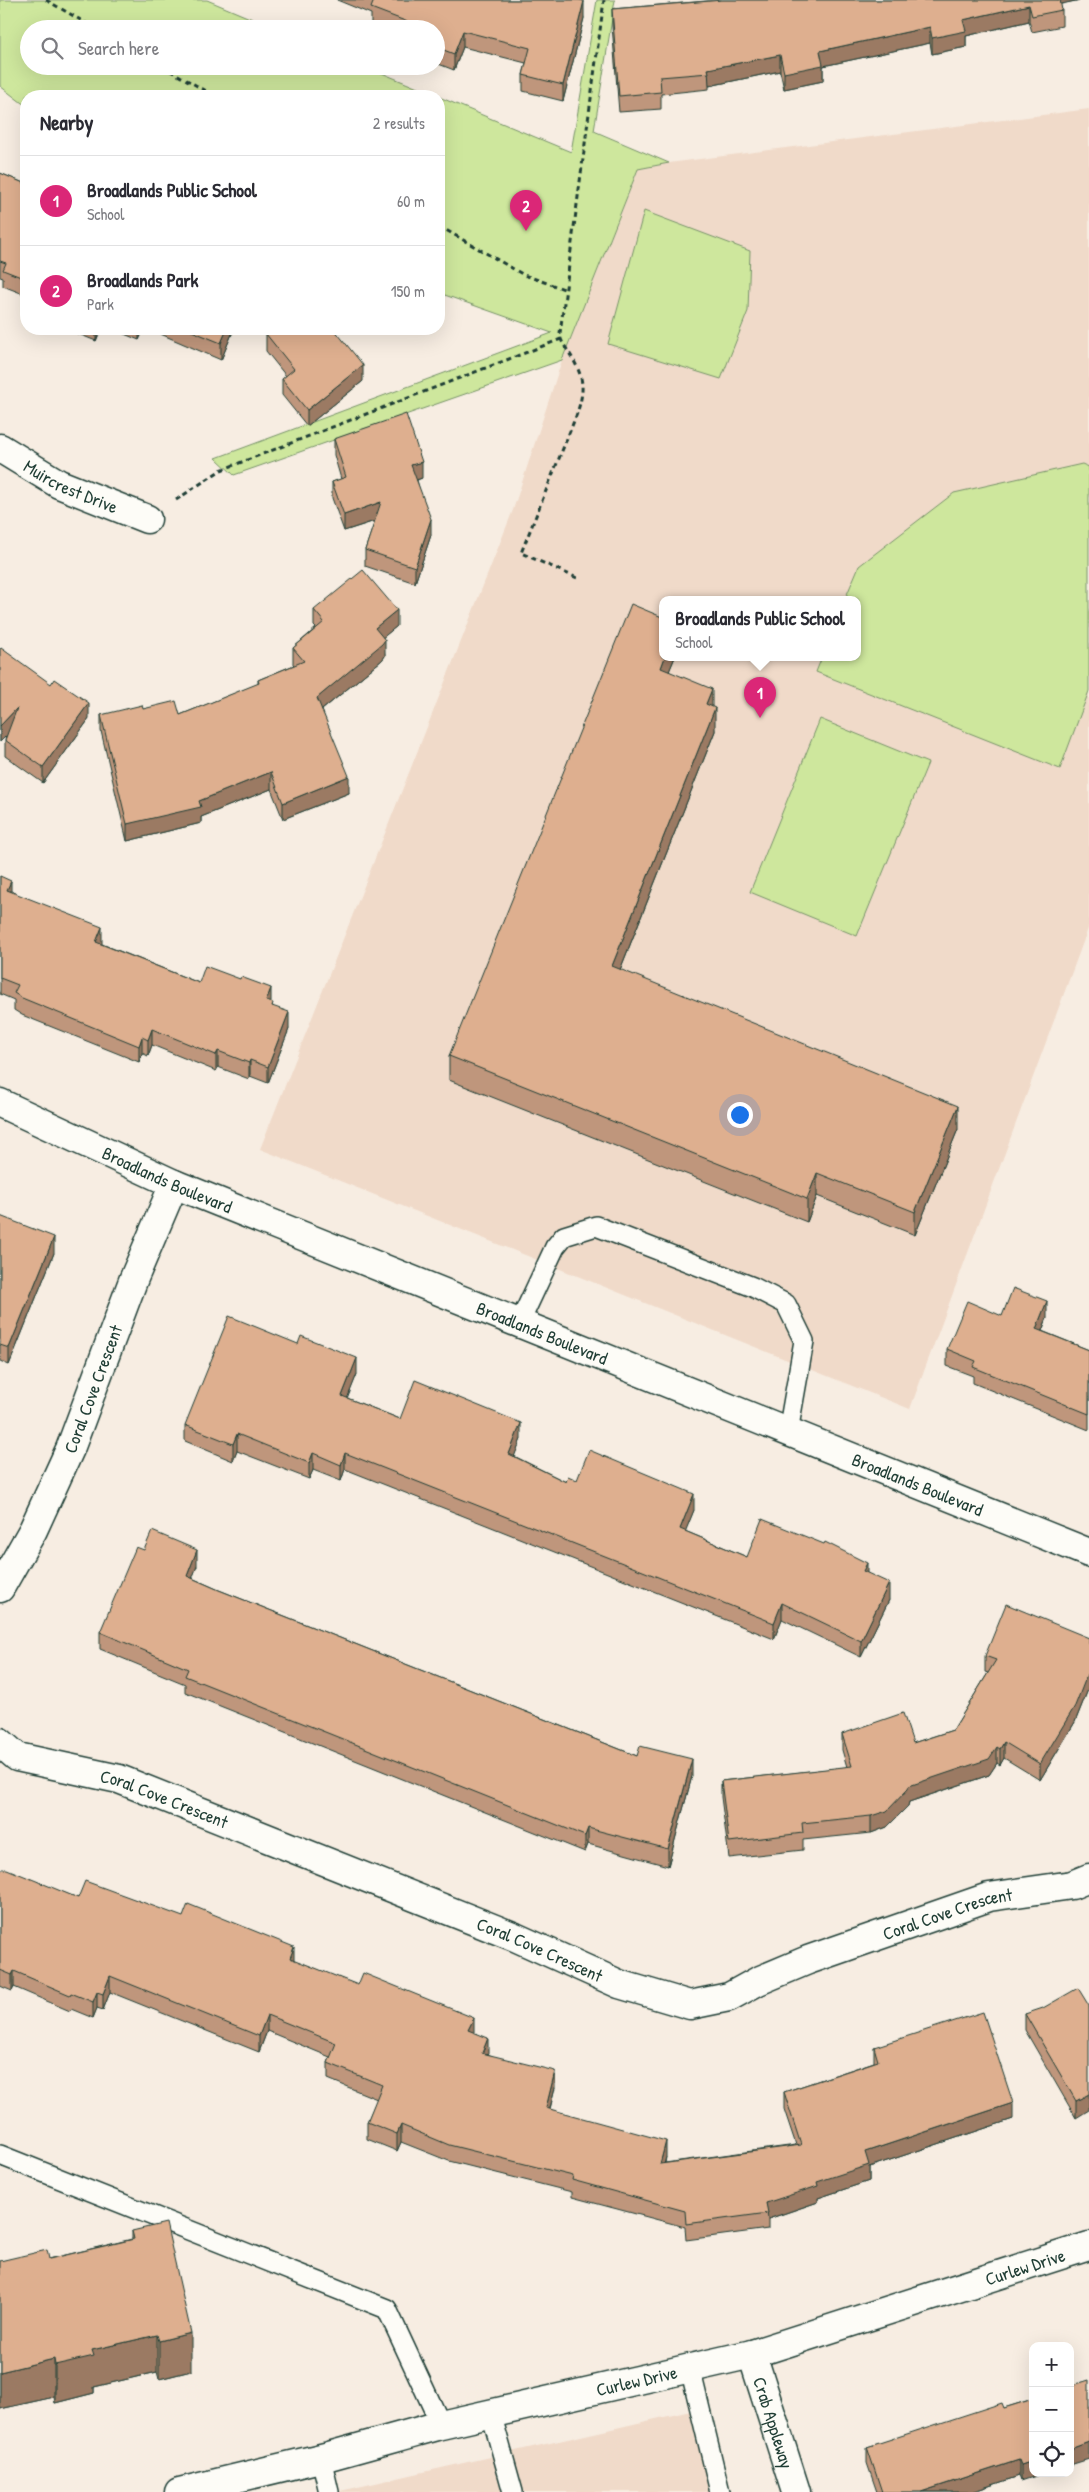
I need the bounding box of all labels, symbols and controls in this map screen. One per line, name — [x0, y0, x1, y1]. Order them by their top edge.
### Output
search box — [20, 20, 445, 75]
icon: search — [38, 34, 66, 62]
text: Search here — [78, 35, 159, 61]
text: Nearby — [40, 108, 93, 137]
text: 2 results — [373, 112, 425, 134]
text: Broadlands Public School — [87, 177, 257, 203]
text: 1 — [53, 190, 59, 212]
text: 60 m — [397, 190, 425, 212]
pin: 2 — [510, 190, 542, 231]
text: School — [87, 203, 124, 225]
text: Broadlands Park — [87, 267, 198, 293]
text: 2 — [52, 280, 60, 302]
text: 150 m — [391, 280, 425, 302]
text: Park — [87, 293, 114, 315]
street label: Muircrest Drive — [19, 453, 122, 519]
popup — [659, 596, 861, 661]
text: Broadlands Public School — [675, 605, 845, 631]
text: School — [675, 631, 713, 653]
pin: 1 — [744, 677, 776, 718]
your location — [727, 1102, 753, 1128]
street label: Broadlands Boulevard — [98, 1140, 236, 1219]
street label: Broadlands Boulevard — [473, 1295, 612, 1370]
street label: Coral Cove Crescent — [57, 1320, 128, 1457]
street label: Broadlands Boulevard — [849, 1446, 987, 1522]
street label: Coral Cove Crescent — [98, 1763, 233, 1834]
street label: Coral Cove Crescent — [879, 1881, 1015, 1946]
street label: Coral Cove Crescent — [473, 1911, 608, 1988]
street label: Curlew Drive — [982, 2242, 1068, 2291]
map controls — [1029, 2342, 1074, 2477]
button: + — [1029, 2342, 1074, 2387]
street label: Curlew Drive — [594, 2359, 679, 2402]
street label: Crab Appleway — [748, 2374, 800, 2472]
button: − — [1029, 2387, 1074, 2432]
button: locate — [1029, 2432, 1074, 2477]

